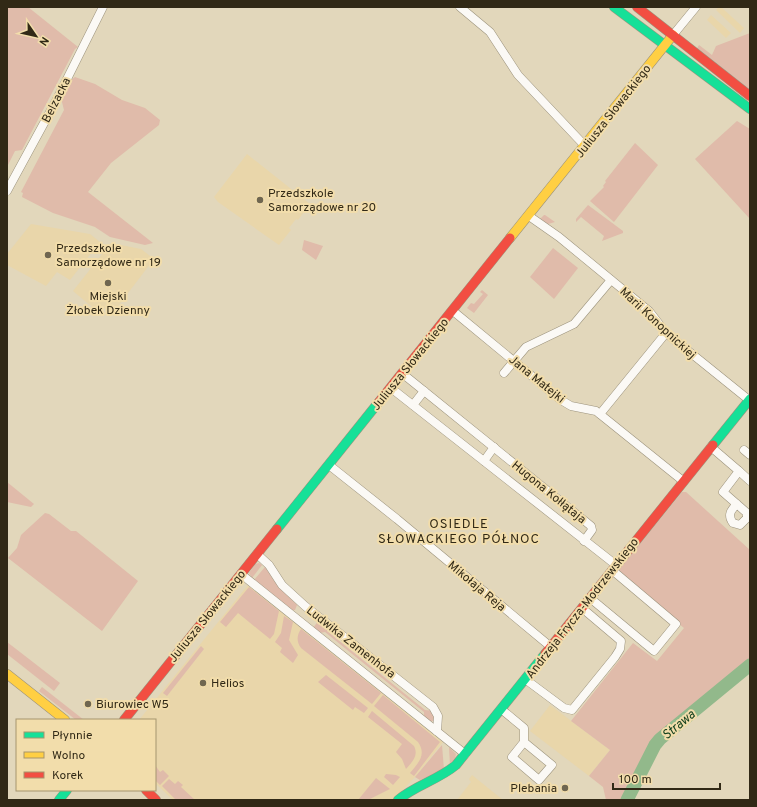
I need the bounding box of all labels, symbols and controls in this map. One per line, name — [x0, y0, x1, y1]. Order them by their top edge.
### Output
north arrow — [16, 16, 56, 56]
text: N — [35, 34, 51, 48]
street label: Juliusza Słowackiego — [572, 61, 655, 162]
street label: Belzacka — [39, 75, 75, 126]
place label: Przedszkole Samorządowe nr 20 — [268, 186, 376, 216]
marker: Przedszkole Samorządowe nr 20 — [255, 195, 265, 205]
place label: Przedszkole Samorządowe nr 19 — [56, 241, 161, 271]
marker: Przedszkole Samorządowe nr 19 — [43, 250, 53, 260]
marker: Miejski Żłobek Dzienny — [103, 278, 113, 288]
street label: Marii Konopnickiej — [616, 284, 699, 363]
place label: Miejski Żłobek Dzienny — [66, 289, 150, 319]
street label: Juliusza Słowackiego — [369, 315, 453, 414]
street label: Jana Matejki — [505, 352, 568, 407]
street label: Hugona Kołłątaja — [508, 458, 589, 528]
district label: OSIEDLE SŁOWACKIEGO PÓŁNOC — [378, 517, 540, 548]
street label: Andrzeja Frycza-Modrzewskiego — [523, 535, 643, 682]
street label: Mikołaja Reja — [444, 558, 509, 616]
street label: Juliusza Słowackiego — [166, 567, 250, 666]
street label: Ludwika Zamenhofa — [303, 603, 398, 683]
place label: Helios — [211, 676, 244, 692]
marker: Helios — [198, 678, 208, 688]
place label: Biurowiec W5 — [96, 697, 169, 713]
marker: Biurowiec W5 — [83, 699, 93, 709]
water label: Strawa — [660, 707, 699, 744]
legend — [16, 719, 156, 791]
text: Płynnie — [52, 728, 92, 744]
text: Wolno — [52, 748, 86, 764]
scale bar — [613, 765, 720, 791]
text: Korek — [52, 768, 83, 784]
text: 100 m — [619, 772, 652, 788]
place label: Plebania — [510, 781, 557, 797]
marker: Plebania — [560, 783, 570, 793]

